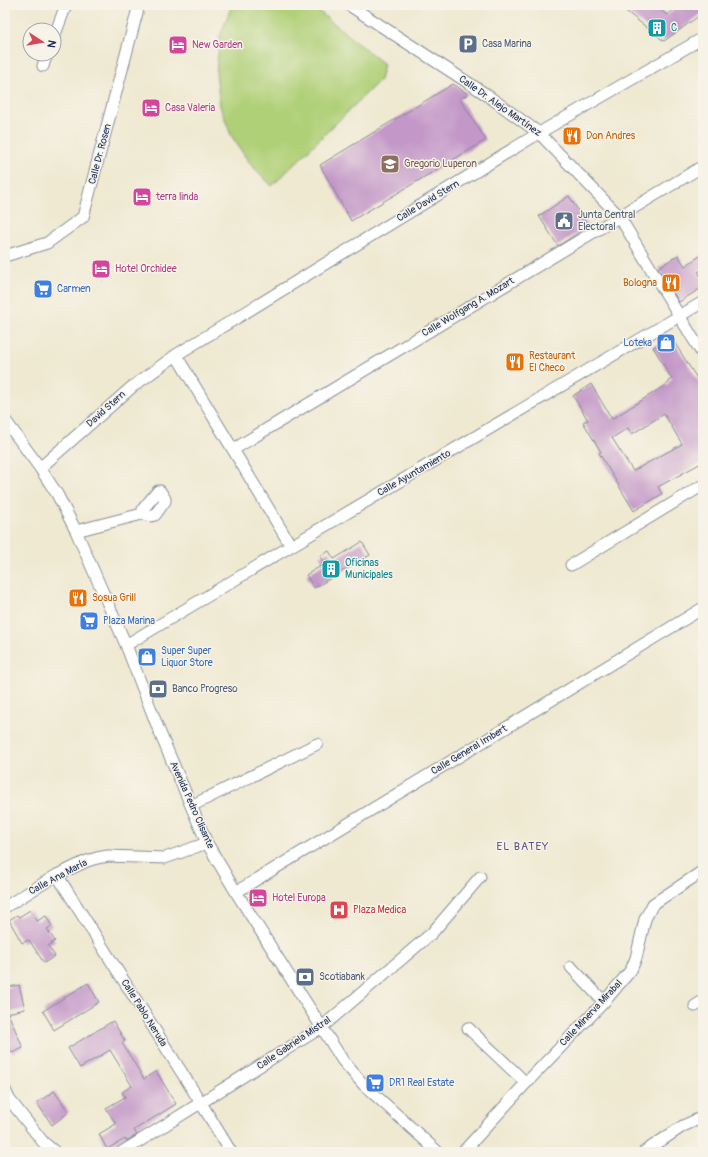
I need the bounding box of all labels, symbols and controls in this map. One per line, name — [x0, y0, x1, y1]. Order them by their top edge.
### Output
building icon: C — [646, 17, 668, 39]
north arrow — [22, 22, 62, 62]
place label: C — [671, 22, 677, 34]
parking icon: Casa Marina — [457, 33, 479, 55]
hotel icon: New Garden — [167, 34, 189, 56]
place label: Casa Marina — [482, 38, 532, 50]
text: N — [44, 39, 58, 50]
place label: New Garden — [192, 39, 243, 51]
street label: Calle Dr. Alejo Martínez — [456, 73, 544, 139]
hotel icon: Casa Valeria — [140, 97, 162, 119]
place label: Casa Valeria — [165, 102, 215, 114]
street label: Calle Dr. Rosen — [86, 122, 114, 186]
restaurant icon: Don Andres — [561, 125, 583, 147]
place label: Don Andres — [586, 130, 636, 142]
school or university icon: Gregorio Luperon — [379, 153, 401, 175]
place label: Gregorio Luperon — [404, 158, 477, 170]
street label: Calle David Stern — [394, 177, 462, 224]
hotel icon: terra linda — [131, 186, 153, 208]
place label: terra linda — [155, 191, 199, 203]
place label: Junta Central Electoral — [578, 209, 635, 233]
public building icon: Junta Central Electoral — [553, 210, 575, 232]
hotel icon: Hotel Orchidee — [90, 258, 112, 280]
place label: Hotel Orchidee — [115, 263, 177, 275]
restaurant icon: Bologna — [660, 272, 682, 294]
street label: Calle Wolfgang A. Mozart — [420, 274, 517, 339]
place label: Bologna — [623, 277, 657, 289]
supermarket icon: Carmen — [32, 278, 54, 300]
place label: Carmen — [57, 283, 91, 295]
shop icon: Loteka — [655, 332, 677, 354]
place label: Loteka — [623, 337, 652, 349]
place label: Restaurant El Checo — [529, 350, 576, 374]
restaurant icon: Restaurant El Checo — [504, 351, 526, 373]
street label: David Stern — [84, 388, 128, 430]
street label: Calle Ayuntamiento — [375, 447, 453, 499]
place label: Oficinas Municipales — [345, 557, 393, 581]
building icon: Oficinas Municipales — [320, 558, 342, 580]
restaurant icon: Sosua Grill — [67, 587, 89, 609]
place label: Sosua Grill — [92, 592, 136, 604]
supermarket icon: Plaza Marina — [78, 610, 100, 632]
place label: Plaza Marina — [103, 615, 155, 627]
place label: Super Super Liquor Store — [161, 645, 213, 669]
shop icon: Super Super Liquor Store — [136, 646, 158, 668]
bank icon: Banco Progreso — [147, 678, 169, 700]
place label: Banco Progreso — [172, 683, 238, 695]
street label: Calle General Imbert — [429, 722, 510, 777]
street label: Avenida Pedro Clisante — [167, 760, 217, 851]
district label: EL BATEY — [496, 840, 550, 853]
street label: Calle Ana María — [27, 856, 90, 897]
hotel icon: Hotel Europa — [247, 887, 269, 909]
place label: Hotel Europa — [272, 892, 326, 904]
hospital icon: Plaza Medica — [328, 899, 350, 921]
place label: Plaza Medica — [353, 904, 406, 916]
bank icon: Scotiabank — [294, 966, 316, 988]
place label: Scotiabank — [319, 971, 366, 983]
street label: Calle Pablo Neruda — [118, 977, 170, 1049]
street label: Calle Minerva Mirabal — [557, 977, 625, 1049]
street label: Calle Gabriela Mistral — [255, 1014, 333, 1072]
supermarket icon: DR1 Real Estate — [364, 1072, 386, 1094]
place label: DR1 Real Estate — [389, 1077, 454, 1089]

